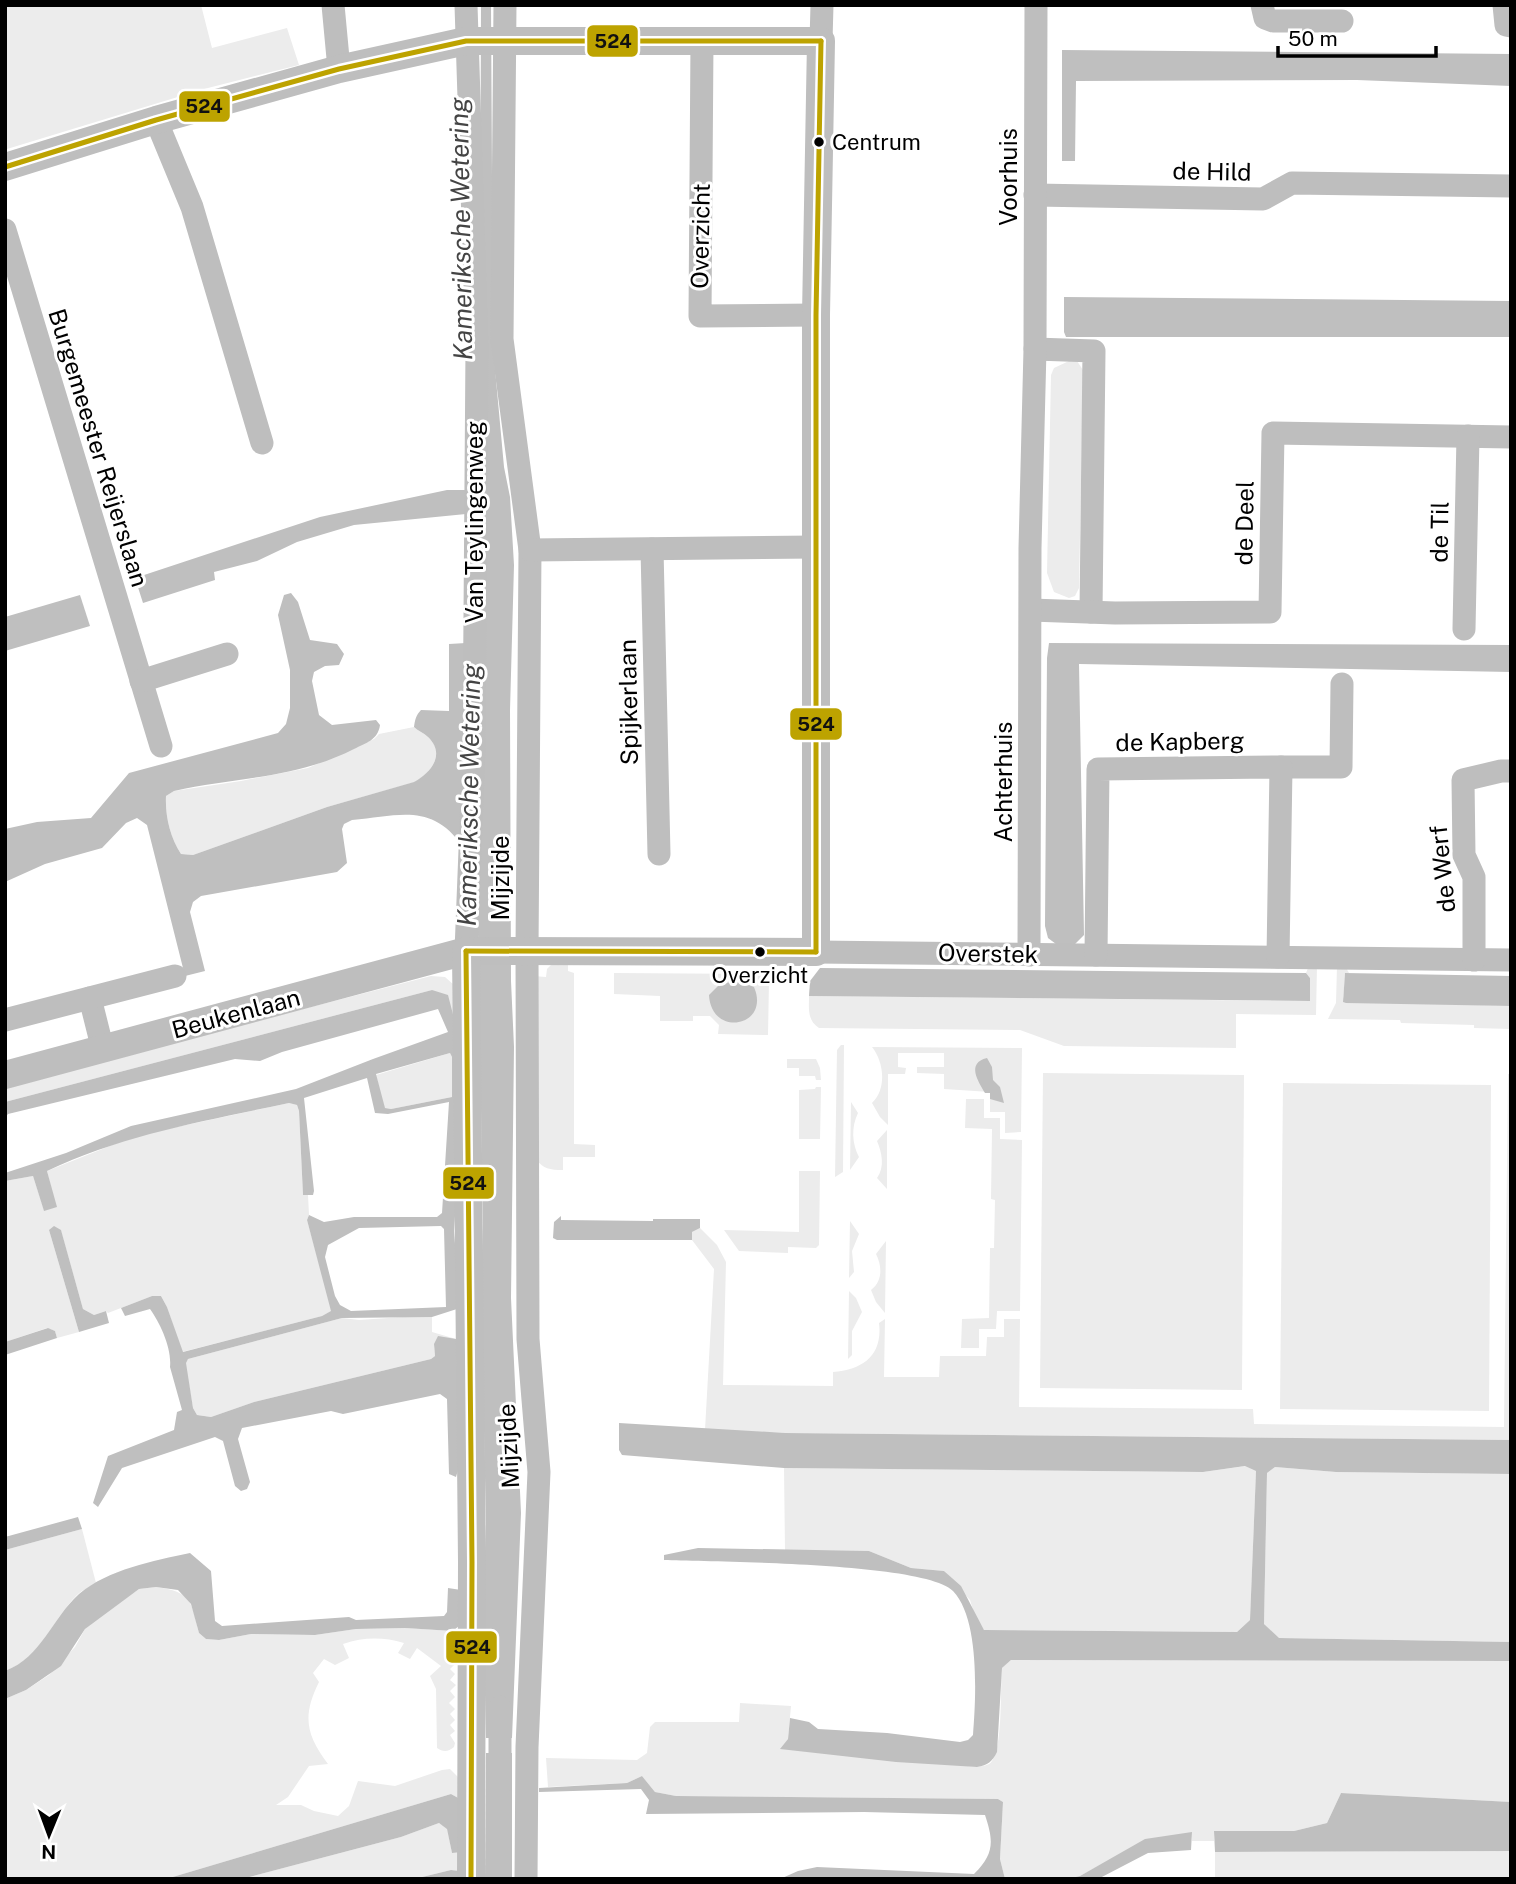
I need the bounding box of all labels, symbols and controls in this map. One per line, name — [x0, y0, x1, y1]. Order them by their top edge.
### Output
scale bar — [1278, 14, 1436, 58]
line badge: 524 — [586, 24, 639, 58]
text: 50 m — [1288, 26, 1338, 51]
text: 524 — [594, 30, 632, 52]
line badge: 524 — [178, 90, 231, 123]
text: 524 — [185, 95, 223, 117]
water label: Kameriksche Wetering — [443, 97, 478, 361]
street label: Voorhuis — [994, 128, 1022, 226]
place label: Centrum — [832, 129, 921, 155]
marker: Centrum — [812, 135, 826, 149]
street label: de Hild — [1172, 156, 1252, 186]
street label: Overzicht — [685, 183, 715, 289]
street label: Burgemeester Reijerslaan — [43, 305, 155, 590]
street label: Van Teylingenweg — [460, 421, 488, 623]
street label: de Deel — [1229, 480, 1259, 566]
street label: de Til — [1424, 501, 1454, 563]
street label: Spijkerlaan — [613, 639, 643, 765]
water label: Kameriksche Wetering — [451, 663, 486, 927]
line badge: 524 — [789, 707, 843, 741]
text: 524 — [797, 713, 835, 735]
street label: Achterhuis — [989, 722, 1017, 842]
street label: de Kapberg — [1115, 726, 1245, 756]
street label: de Werf — [1424, 824, 1461, 914]
street label: Mijzijde — [486, 835, 514, 921]
street label: Overstek — [938, 938, 1038, 968]
marker: Overzicht — [753, 945, 767, 959]
place label: Overzicht — [712, 962, 808, 988]
street label: Beukenlaan — [169, 982, 303, 1044]
line badge: 524 — [442, 1166, 495, 1200]
text: 524 — [449, 1172, 487, 1194]
street label: Mijzijde — [492, 1403, 524, 1489]
line badge: 524 — [445, 1630, 498, 1664]
text: 524 — [453, 1636, 491, 1658]
north arrow — [14, 1800, 84, 1870]
text: N — [41, 1841, 56, 1863]

